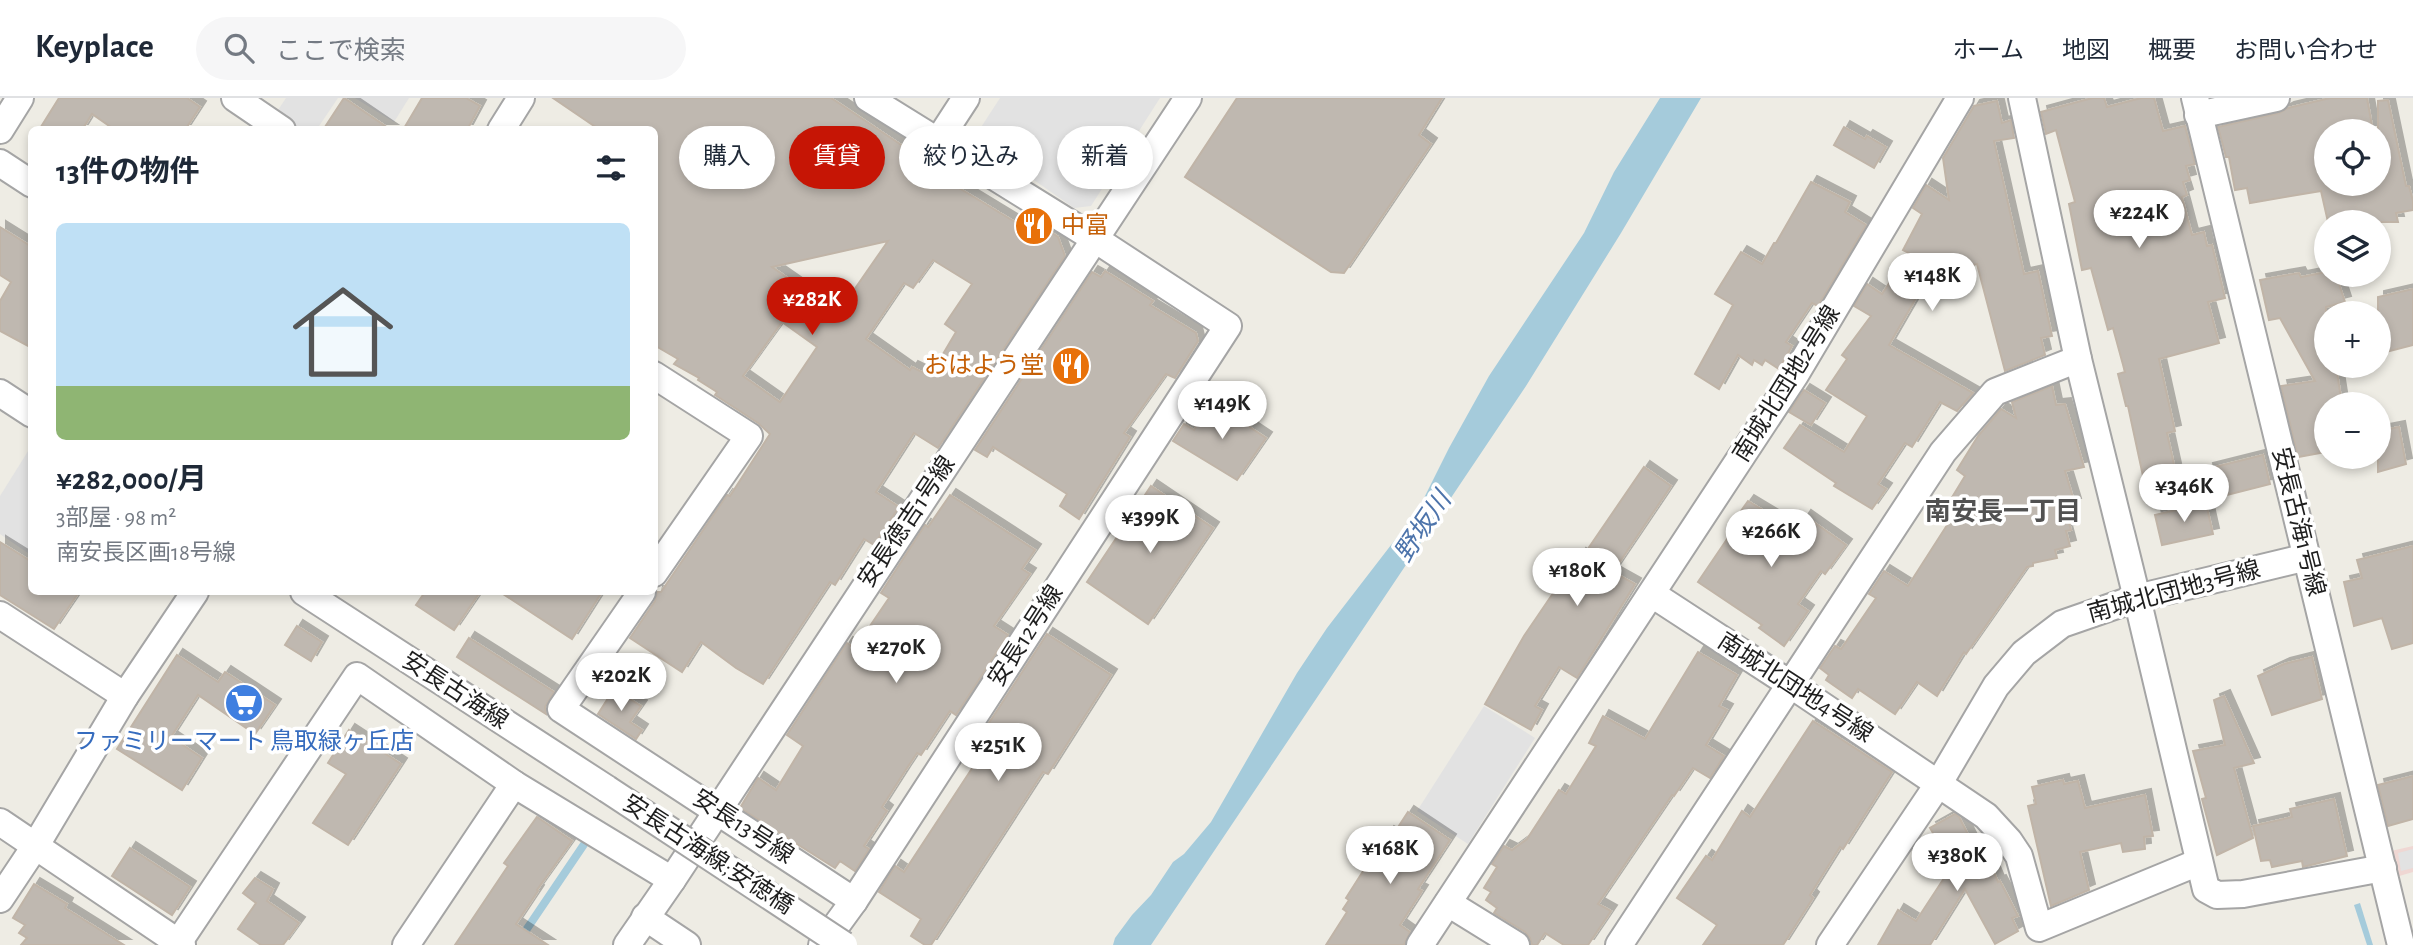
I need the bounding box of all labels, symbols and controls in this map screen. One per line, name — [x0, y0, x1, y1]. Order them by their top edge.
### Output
search box — [196, 17, 686, 80]
icon: search — [220, 29, 258, 67]
text: Keyplace — [35, 31, 154, 64]
text: ここで検索 — [276, 38, 406, 64]
text: ホーム — [1953, 39, 2024, 63]
text: 地図 — [2062, 39, 2110, 63]
text: 概要 — [2148, 39, 2196, 63]
text: お問い合わせ — [2234, 39, 2378, 63]
map controls — [2314, 119, 2391, 469]
button: locate — [2314, 119, 2391, 196]
chip: 購入 — [679, 126, 775, 189]
chip: 賃貸 — [789, 126, 885, 189]
chip: 絞り込み — [899, 126, 1043, 189]
chip: 新着 — [1057, 126, 1153, 189]
icon: filters — [592, 149, 630, 187]
text: 13件の物件 — [56, 157, 200, 187]
pin: ¥224K — [2090, 190, 2188, 250]
text: ¥224K — [2110, 201, 2168, 224]
restaurant icon: 中富 — [1013, 205, 1055, 247]
button: layers — [2314, 210, 2391, 287]
place label: 中富 — [1061, 212, 1109, 238]
pin: ¥148K — [1883, 254, 1981, 313]
text: ¥148K — [1904, 264, 1960, 287]
icon: home — [280, 269, 406, 395]
pin: ¥282K — [763, 278, 861, 337]
text: ¥282K — [783, 288, 841, 311]
street label: 南城北団地2号線 — [1728, 301, 1845, 466]
button: + — [2314, 301, 2391, 378]
restaurant icon: おはよう堂 — [1050, 345, 1092, 387]
place label: おはよう堂 — [924, 353, 1044, 378]
pin: ¥149K — [1173, 382, 1271, 441]
text: ¥149K — [1194, 392, 1250, 415]
button: − — [2314, 392, 2391, 469]
street label: 安長古海1号線 — [2268, 445, 2330, 599]
street label: 安長徳吉1号線 — [853, 451, 960, 592]
pin: ¥346K — [2135, 464, 2233, 524]
text: ¥282,000/月 — [56, 465, 207, 495]
text: ¥346K — [2155, 475, 2213, 498]
water label: 野坂川 — [1390, 484, 1457, 567]
pin: ¥399K — [1101, 496, 1199, 555]
district label: 南安長一丁目 — [1925, 497, 2081, 525]
text: ¥399K — [1121, 506, 1179, 529]
text: 3部屋 · 98 m² — [56, 507, 176, 530]
pin: ¥266K — [1722, 510, 1820, 569]
text: ¥266K — [1742, 520, 1800, 543]
text: 南安長区画18号線 — [56, 542, 236, 565]
pin: ¥180K — [1528, 548, 1626, 608]
street label: 南城北団地3号線 — [2084, 555, 2263, 627]
text: ¥180K — [1548, 559, 1606, 582]
street label: 安長12号線 — [983, 580, 1067, 691]
pin: ¥270K — [847, 626, 945, 685]
street label: 南城北団地4号線 — [1713, 627, 1878, 747]
text: ¥270K — [867, 636, 925, 659]
street label: 安長古海線 — [398, 647, 513, 734]
pin: ¥202K — [572, 654, 670, 713]
text: ¥202K — [591, 664, 651, 687]
supermarket icon: ファミリーマート 鳥取緑ヶ丘店 — [223, 682, 265, 724]
pin: ¥251K — [949, 724, 1047, 783]
place label: ファミリーマート 鳥取緑ヶ丘店 — [74, 728, 414, 754]
text: ¥251K — [971, 734, 1025, 757]
street label: 安長13号線 — [689, 784, 798, 868]
street label: 安長古海線;安徳橋 — [619, 789, 798, 919]
pin: ¥168K — [1341, 826, 1439, 886]
pin: ¥380K — [1908, 834, 2006, 893]
text: ¥168K — [1362, 837, 1418, 860]
text: ¥380K — [1928, 844, 1986, 867]

